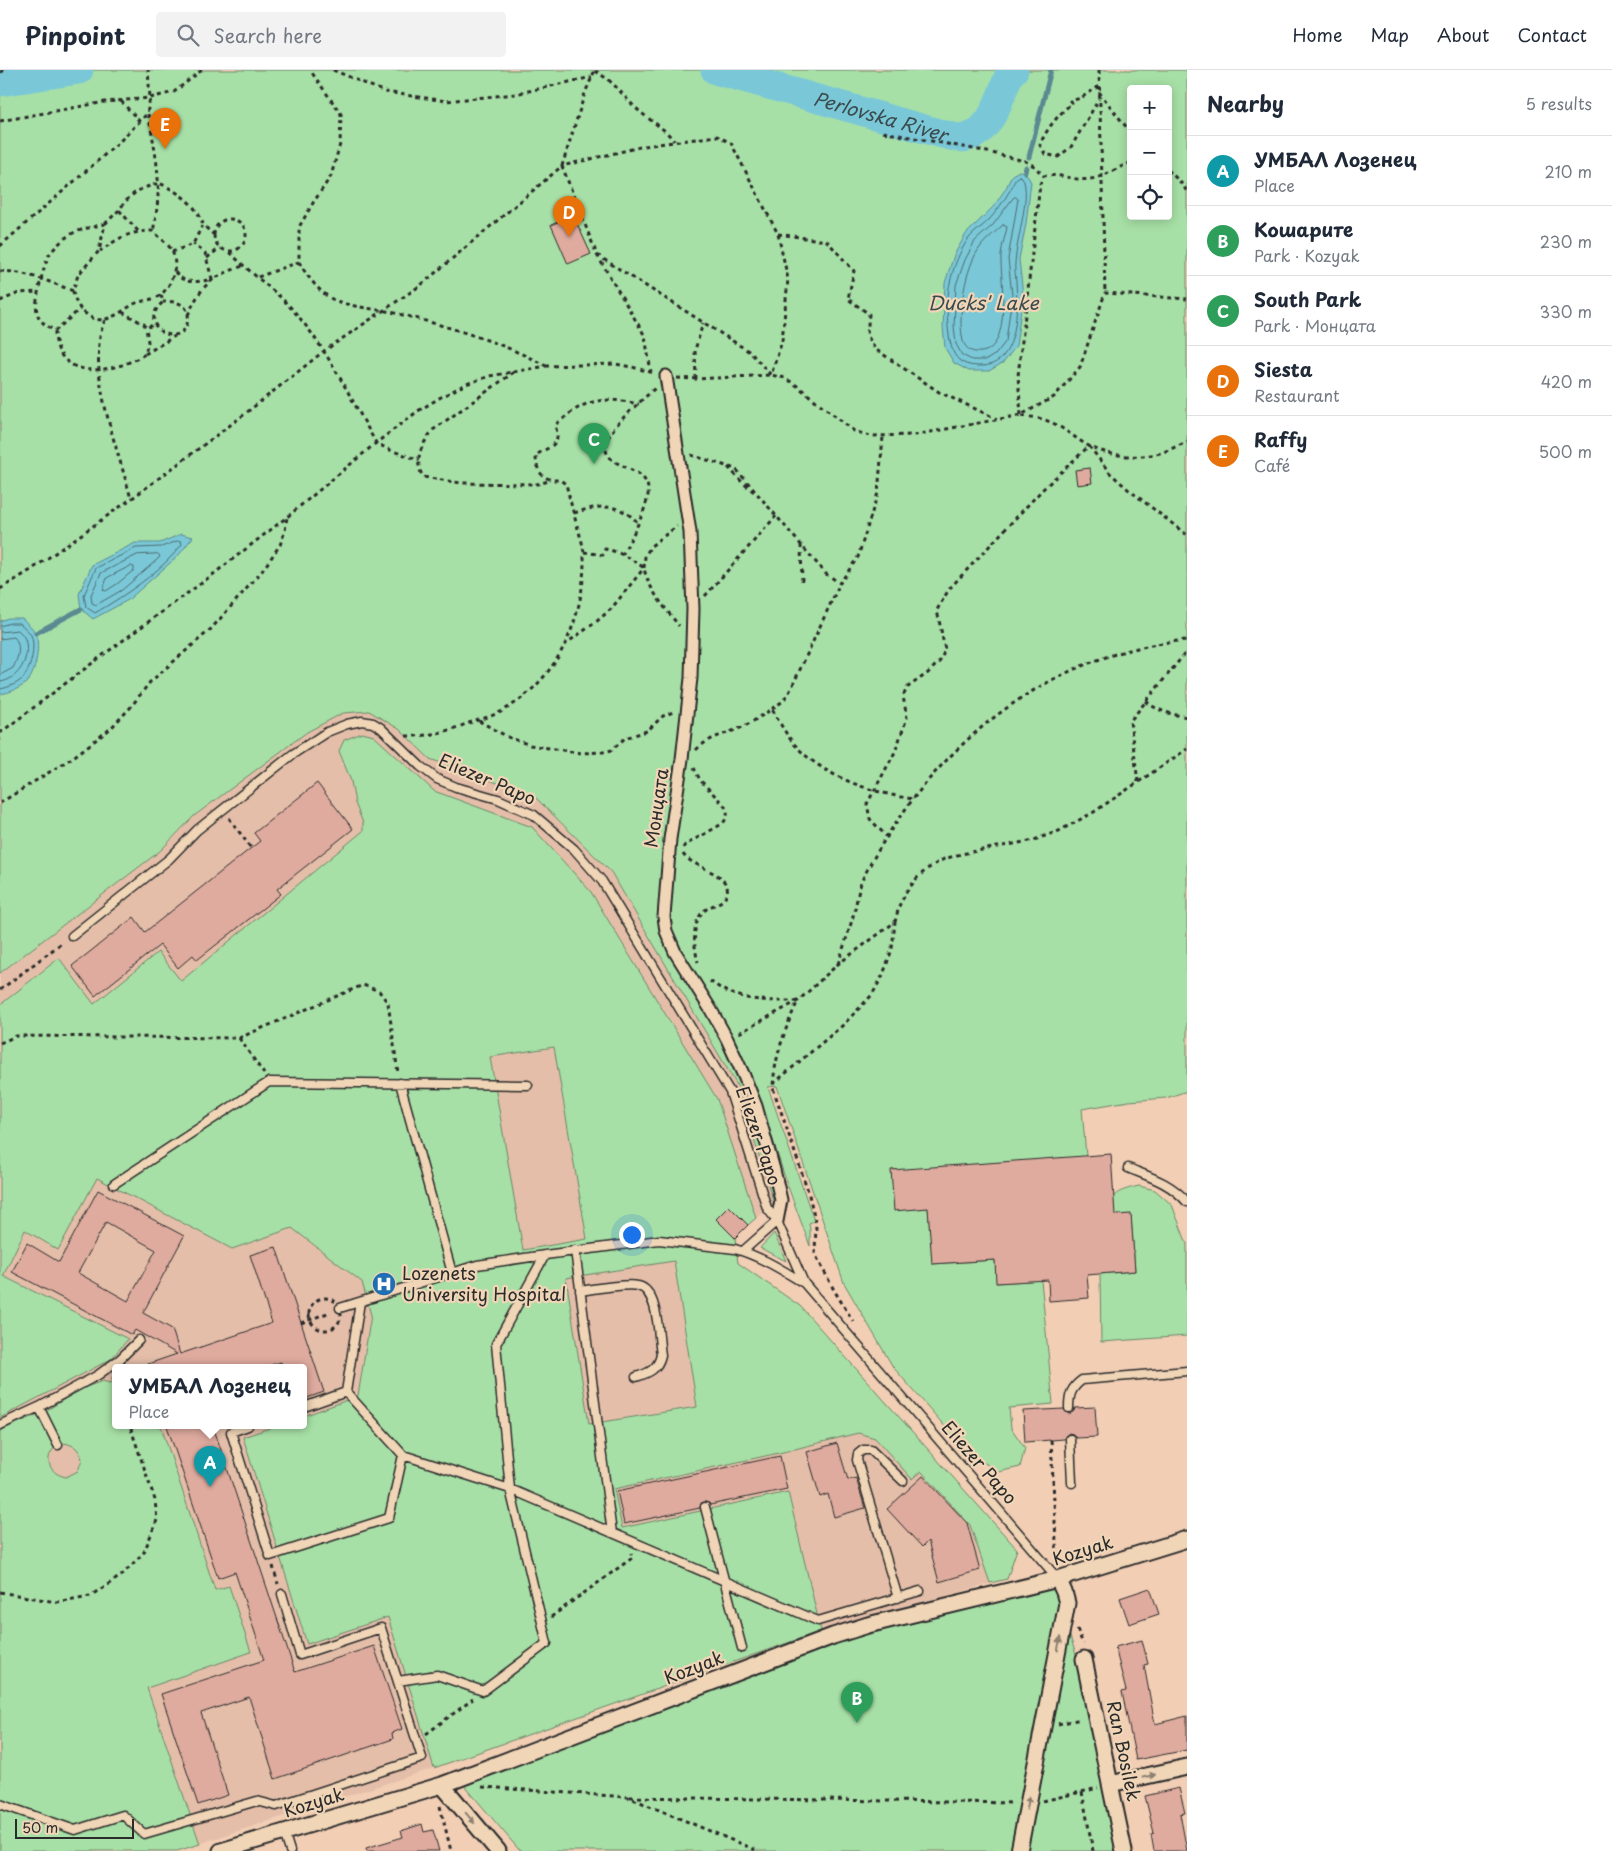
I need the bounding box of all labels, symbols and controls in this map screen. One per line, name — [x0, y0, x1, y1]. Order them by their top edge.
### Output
search box — [156, 12, 506, 57]
text: Pinpoint — [25, 17, 126, 53]
icon: search — [174, 21, 202, 49]
text: Search here — [214, 21, 322, 49]
text: Home — [1292, 21, 1342, 48]
text: Map — [1370, 21, 1409, 48]
text: About — [1437, 21, 1489, 48]
text: Contact — [1517, 21, 1587, 48]
water label: Perlovska River — [811, 83, 953, 148]
map controls — [1127, 85, 1172, 220]
button: + — [1127, 85, 1172, 130]
text: Nearby — [1207, 87, 1284, 119]
text: 5 results — [1525, 91, 1592, 115]
pin: E — [149, 108, 181, 149]
button: − — [1127, 130, 1172, 175]
text: УМБАЛ Лозенец — [1254, 145, 1416, 173]
text: A — [1217, 159, 1229, 183]
text: 210 m — [1544, 159, 1592, 183]
text: Place — [1254, 173, 1295, 197]
button: locate — [1127, 175, 1172, 220]
pin: D — [553, 196, 585, 237]
text: Кошарите — [1254, 215, 1353, 243]
text: B — [1218, 229, 1228, 253]
text: 230 m — [1540, 229, 1592, 253]
text: Park · Kozyak — [1254, 243, 1360, 267]
text: South Park — [1254, 285, 1361, 313]
water label: Ducks' Lake — [927, 288, 1039, 316]
text: C — [1217, 299, 1229, 323]
text: 330 m — [1539, 299, 1592, 323]
text: Park · Монцата — [1254, 313, 1376, 337]
text: Siesta — [1254, 355, 1313, 383]
text: D — [1217, 369, 1229, 393]
text: 420 m — [1541, 369, 1592, 393]
text: Restaurant — [1254, 383, 1340, 407]
pin: C — [578, 423, 610, 464]
text: Raffy — [1254, 425, 1307, 453]
text: E — [1218, 439, 1228, 463]
text: 500 m — [1539, 439, 1592, 463]
text: Café — [1254, 453, 1290, 477]
street label: Eliezer Papo — [435, 746, 540, 811]
street label: Монцата — [637, 766, 675, 849]
street label: Eliezer Papo — [730, 1082, 789, 1189]
your location — [619, 1222, 645, 1248]
place label: Lozenets University Hospital — [402, 1259, 566, 1307]
hospital icon: Lozenets University Hospital — [371, 1271, 397, 1297]
popup — [112, 1364, 307, 1429]
text: УМБАЛ Лозенец — [128, 1371, 291, 1399]
text: Place — [128, 1399, 169, 1423]
street label: Eliezer Papo — [936, 1414, 1024, 1510]
pin: A — [194, 1446, 226, 1487]
street label: Kozyak — [1049, 1528, 1116, 1572]
one-way arrow — [1055, 1636, 1063, 1651]
street label: Kozyak — [660, 1643, 727, 1690]
pin: B — [841, 1682, 873, 1723]
street label: Ran Bosilek — [1101, 1698, 1148, 1804]
one-way arrow — [1141, 1772, 1156, 1780]
street label: Kozyak — [280, 1780, 347, 1824]
one-way arrow — [1025, 1795, 1033, 1811]
one-way arrow — [464, 1811, 475, 1824]
scale bar — [15, 1816, 134, 1839]
text: 50 m — [22, 1817, 58, 1838]

